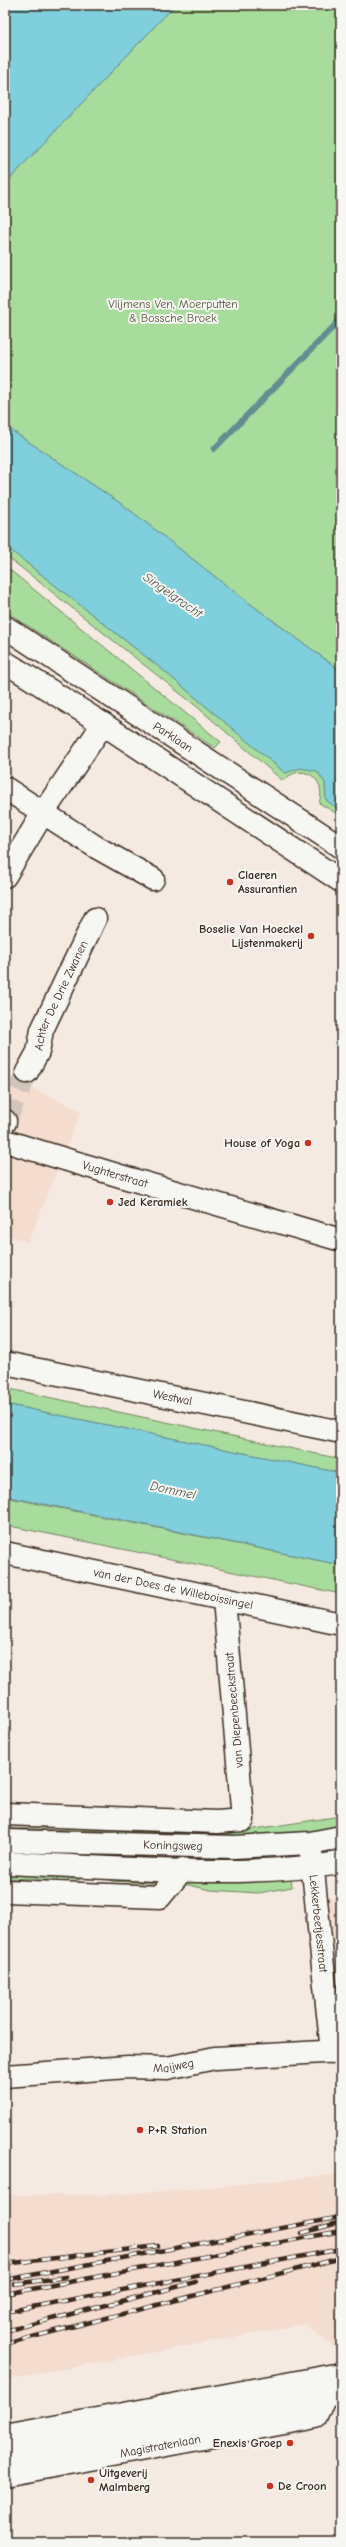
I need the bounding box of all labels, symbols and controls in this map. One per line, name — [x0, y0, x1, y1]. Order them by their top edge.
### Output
park label: Vlijmens Ven, Moerputten & Bossche Broek — [108, 297, 238, 325]
water label: Singelgracht — [140, 569, 206, 621]
street label: Parklaan — [151, 719, 196, 755]
place label: Claeren Assurantien — [238, 868, 297, 896]
marker: Claeren Assurantien — [225, 877, 235, 887]
place label: Boselie Van Hoeckel Lijstenmakerij — [199, 922, 303, 950]
marker: Boselie Van Hoeckel Lijstenmakerij — [306, 931, 316, 941]
street label: Achter De Drie Zwanen — [31, 938, 91, 1052]
place label: House of Yoga — [224, 1136, 300, 1150]
marker: House of Yoga — [303, 1138, 313, 1148]
street label: Vughterstraat — [81, 1158, 150, 1191]
place label: Jed Keramiek — [118, 1195, 188, 1209]
marker: Jed Keramiek — [105, 1197, 115, 1207]
street label: Westwal — [152, 1387, 193, 1408]
water label: Dommel — [149, 1478, 197, 1502]
street label: van der Does de Willeboissingel — [91, 1565, 254, 1612]
street label: van Diepenbeeckstraat — [222, 1651, 246, 1769]
street label: Koningsweg — [143, 1838, 203, 1853]
street label: Lekkerbeetjesstraat — [306, 1874, 331, 1974]
street label: Maijweg — [153, 2056, 195, 2075]
place label: P+R Station — [148, 2123, 207, 2137]
marker: P+R Station — [135, 2125, 145, 2135]
street label: Magistratenlaan — [119, 2432, 202, 2460]
place label: Enexis Groep — [213, 2436, 282, 2450]
marker: Enexis Groep — [285, 2438, 295, 2448]
place label: Uitgeverij Malmberg — [99, 2466, 150, 2494]
marker: Uitgeverij Malmberg — [86, 2475, 96, 2485]
place label: De Croon — [278, 2479, 326, 2493]
marker: De Croon — [265, 2481, 275, 2491]

